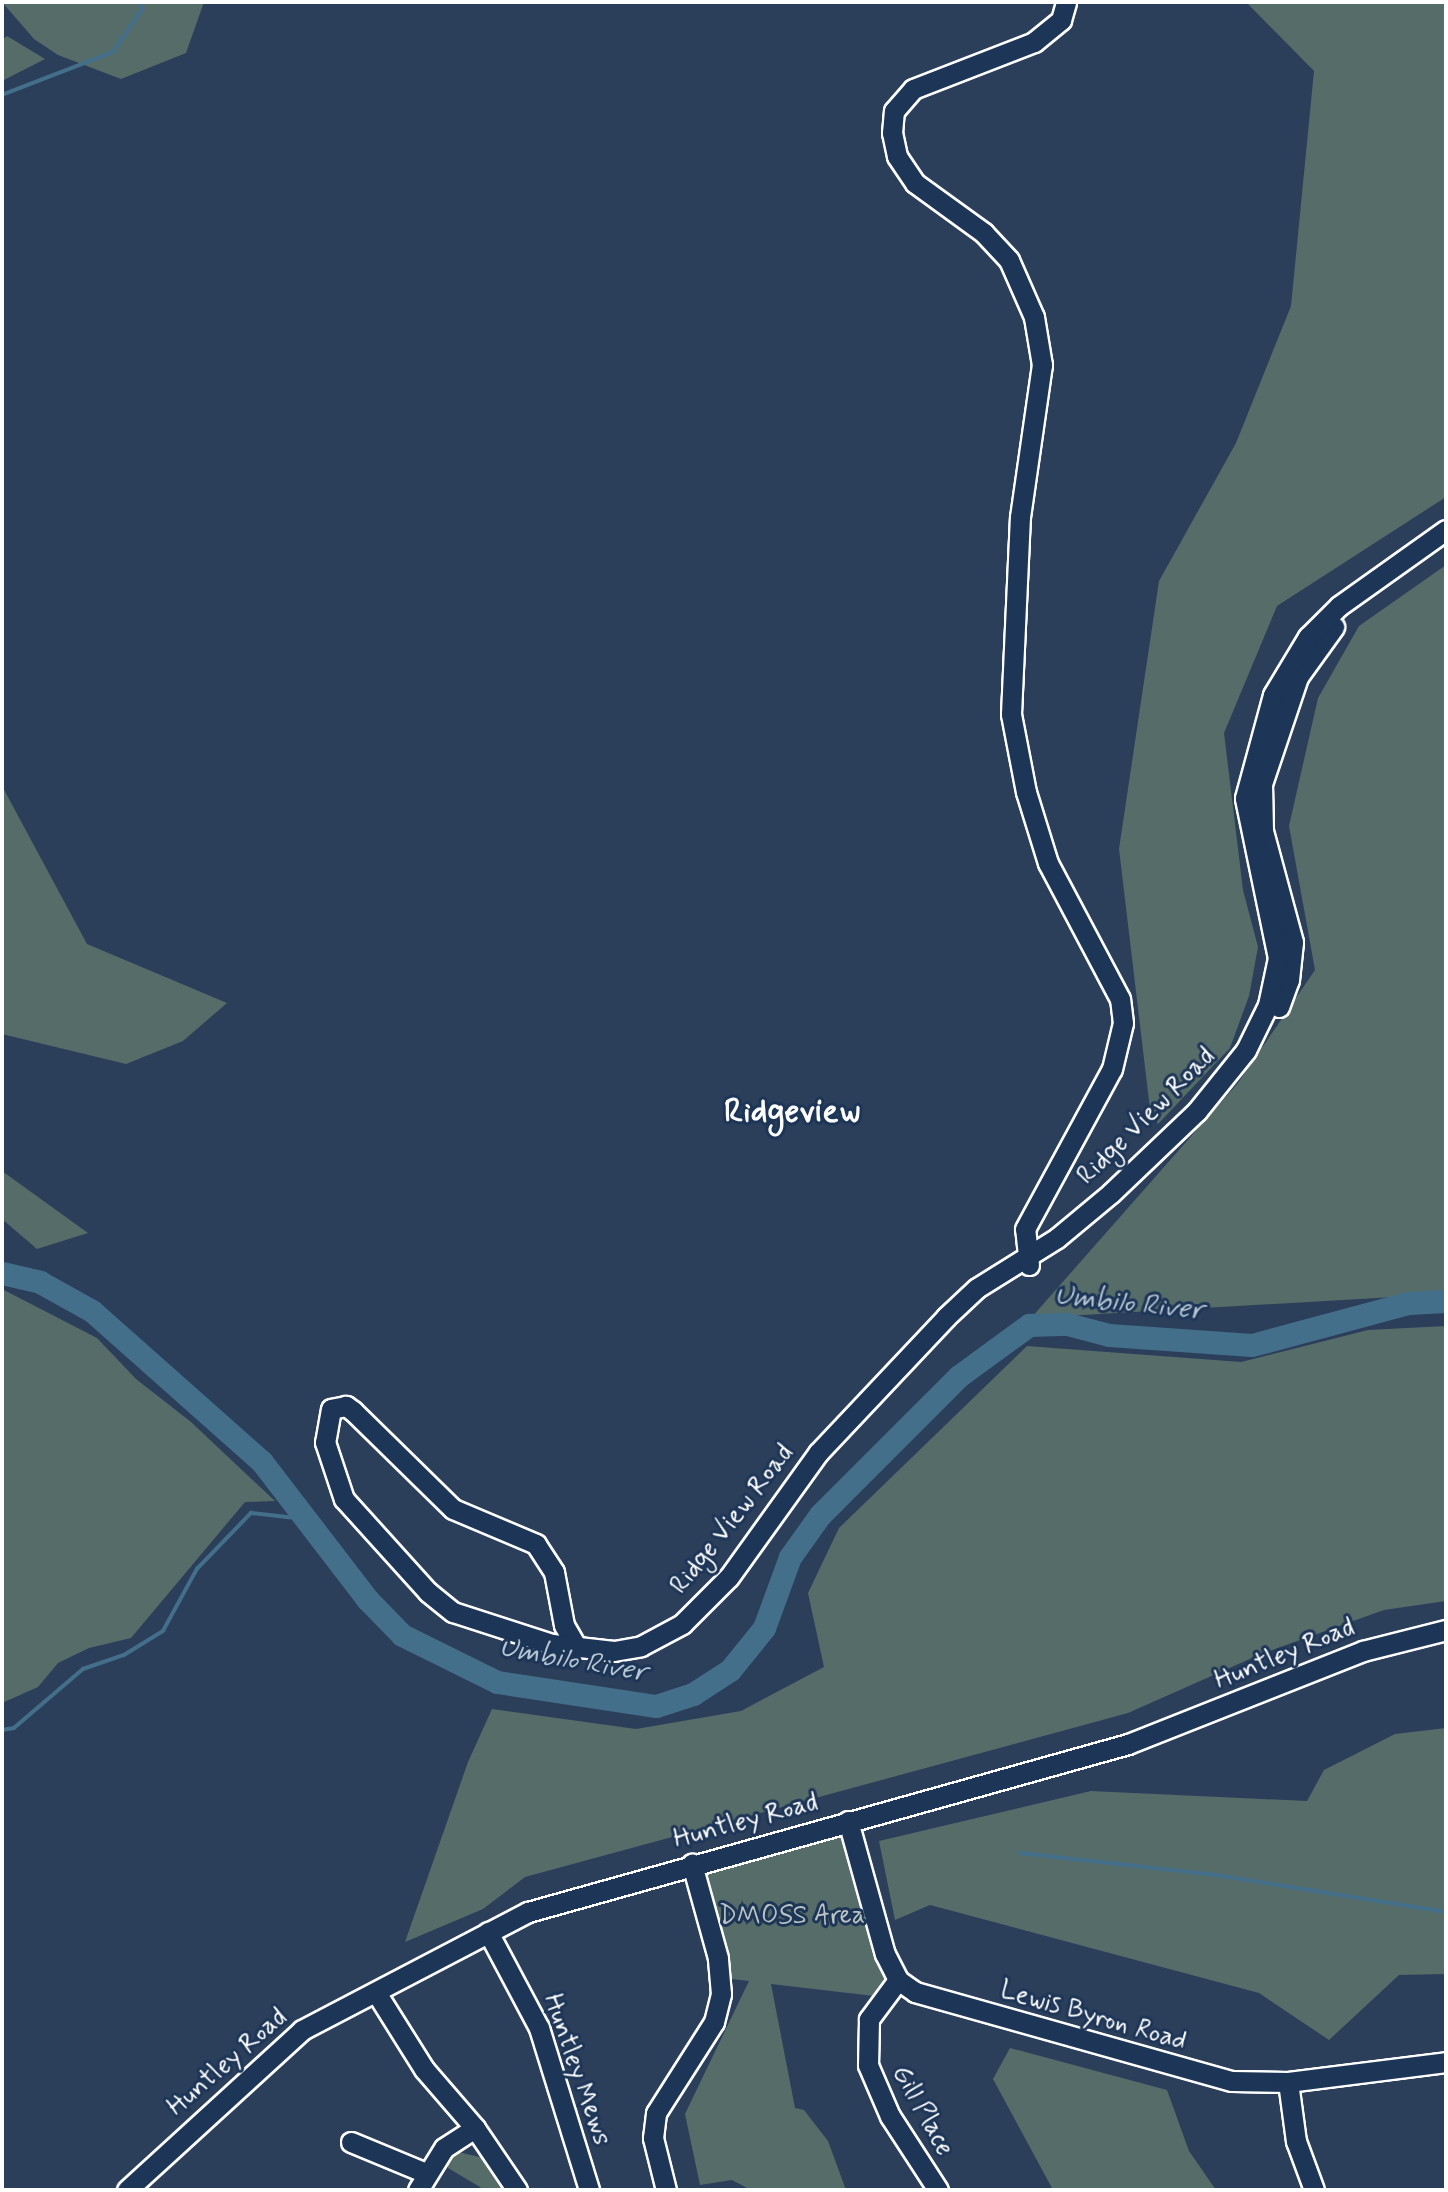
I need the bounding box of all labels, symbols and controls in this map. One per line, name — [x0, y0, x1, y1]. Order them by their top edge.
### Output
street label: Ridge View Road — [1073, 1043, 1221, 1191]
district label: Ridgeview — [724, 1093, 860, 1133]
water label: Umbilo River — [1053, 1279, 1205, 1329]
street label: Ridge View Road — [666, 1441, 800, 1599]
street label: Huntley Road — [1211, 1613, 1359, 1697]
water label: Umbilo River — [496, 1631, 650, 1691]
street label: Huntley Road — [671, 1788, 821, 1856]
park label: DMOSS Area — [717, 1901, 867, 1933]
street label: Lewis Byron Road — [997, 1976, 1189, 2058]
street label: Huntley Mews — [536, 1990, 616, 2150]
street label: Huntley Road — [162, 2003, 294, 2123]
street label: Gill Place — [884, 2060, 960, 2162]

